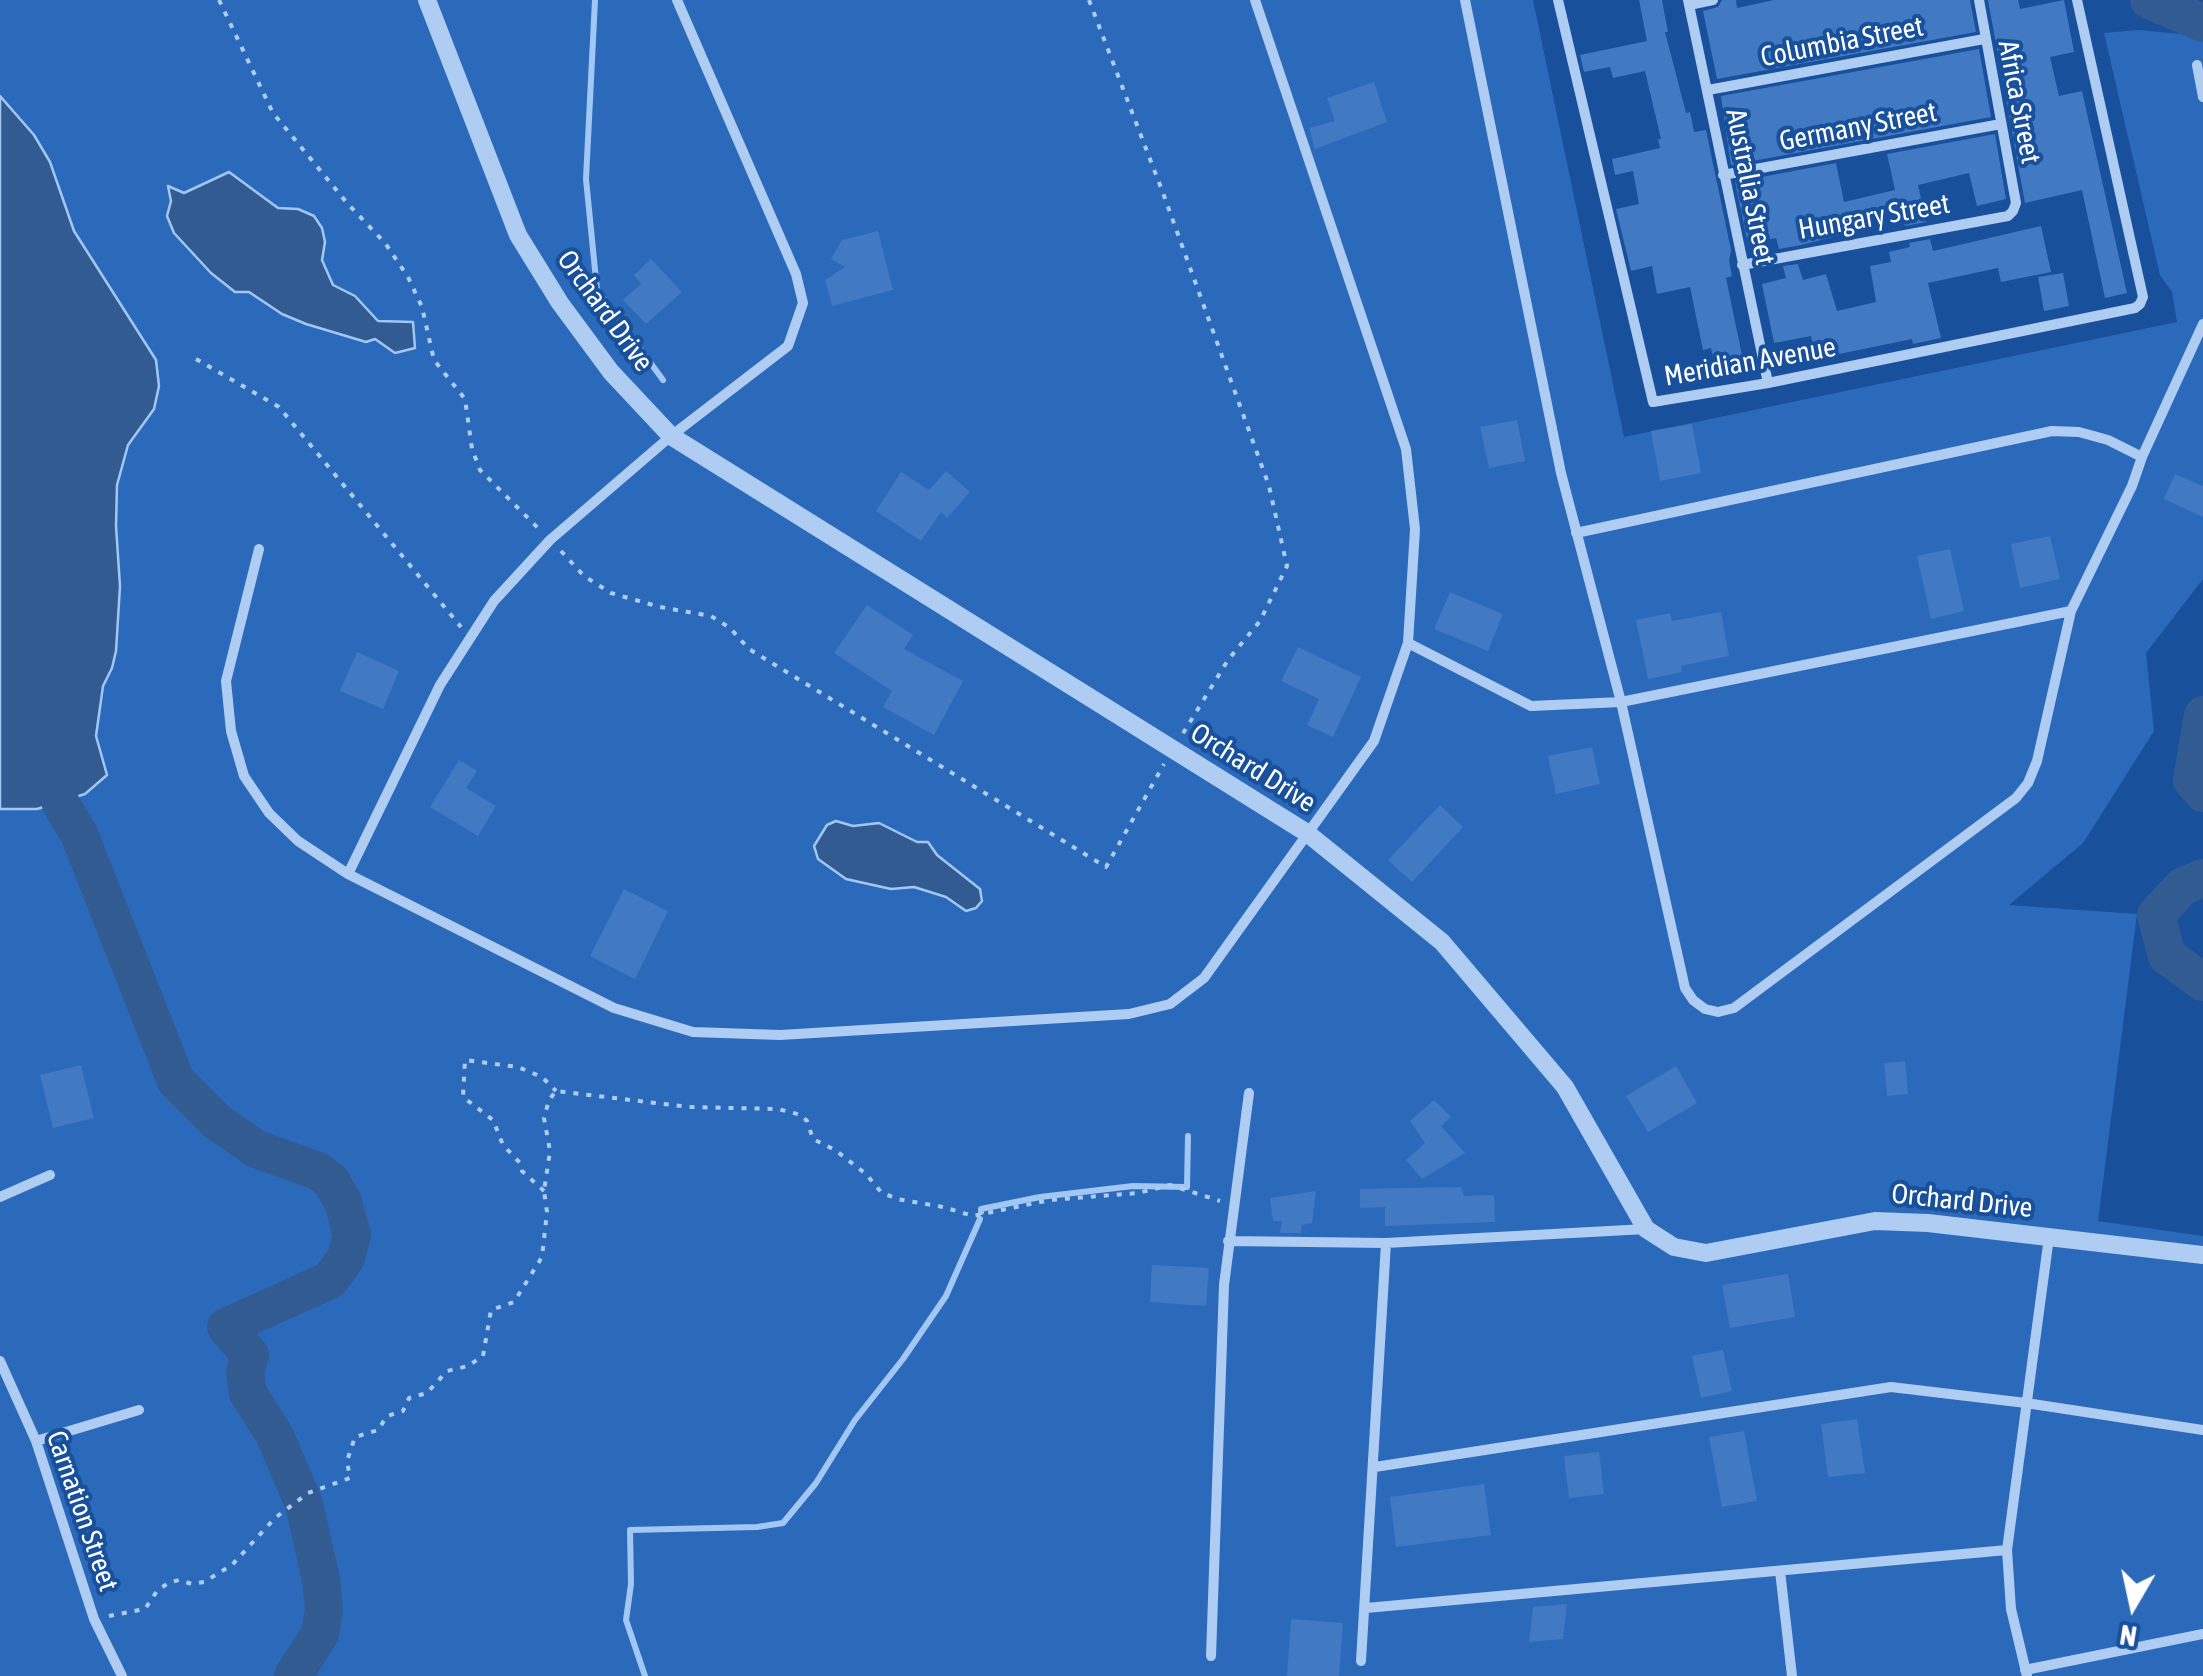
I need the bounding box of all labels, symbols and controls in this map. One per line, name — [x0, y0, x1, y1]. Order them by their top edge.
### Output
street label: Columbia Street — [1758, 10, 1926, 74]
street label: Africa Street — [1991, 38, 2047, 166]
street label: Germany Street — [1777, 95, 1939, 159]
street label: Australia Street — [1718, 106, 1782, 268]
street label: Hungary Street — [1796, 187, 1952, 247]
street label: Orchard Drive — [550, 244, 660, 378]
street label: Meridian Avenue — [1661, 330, 1839, 394]
street label: Orchard Drive — [1184, 716, 1322, 820]
street label: Orchard Drive — [1890, 1177, 2034, 1225]
street label: Carnation Street — [39, 1427, 125, 1595]
north arrow — [2083, 1556, 2183, 1656]
text: N — [2118, 1619, 2139, 1653]

